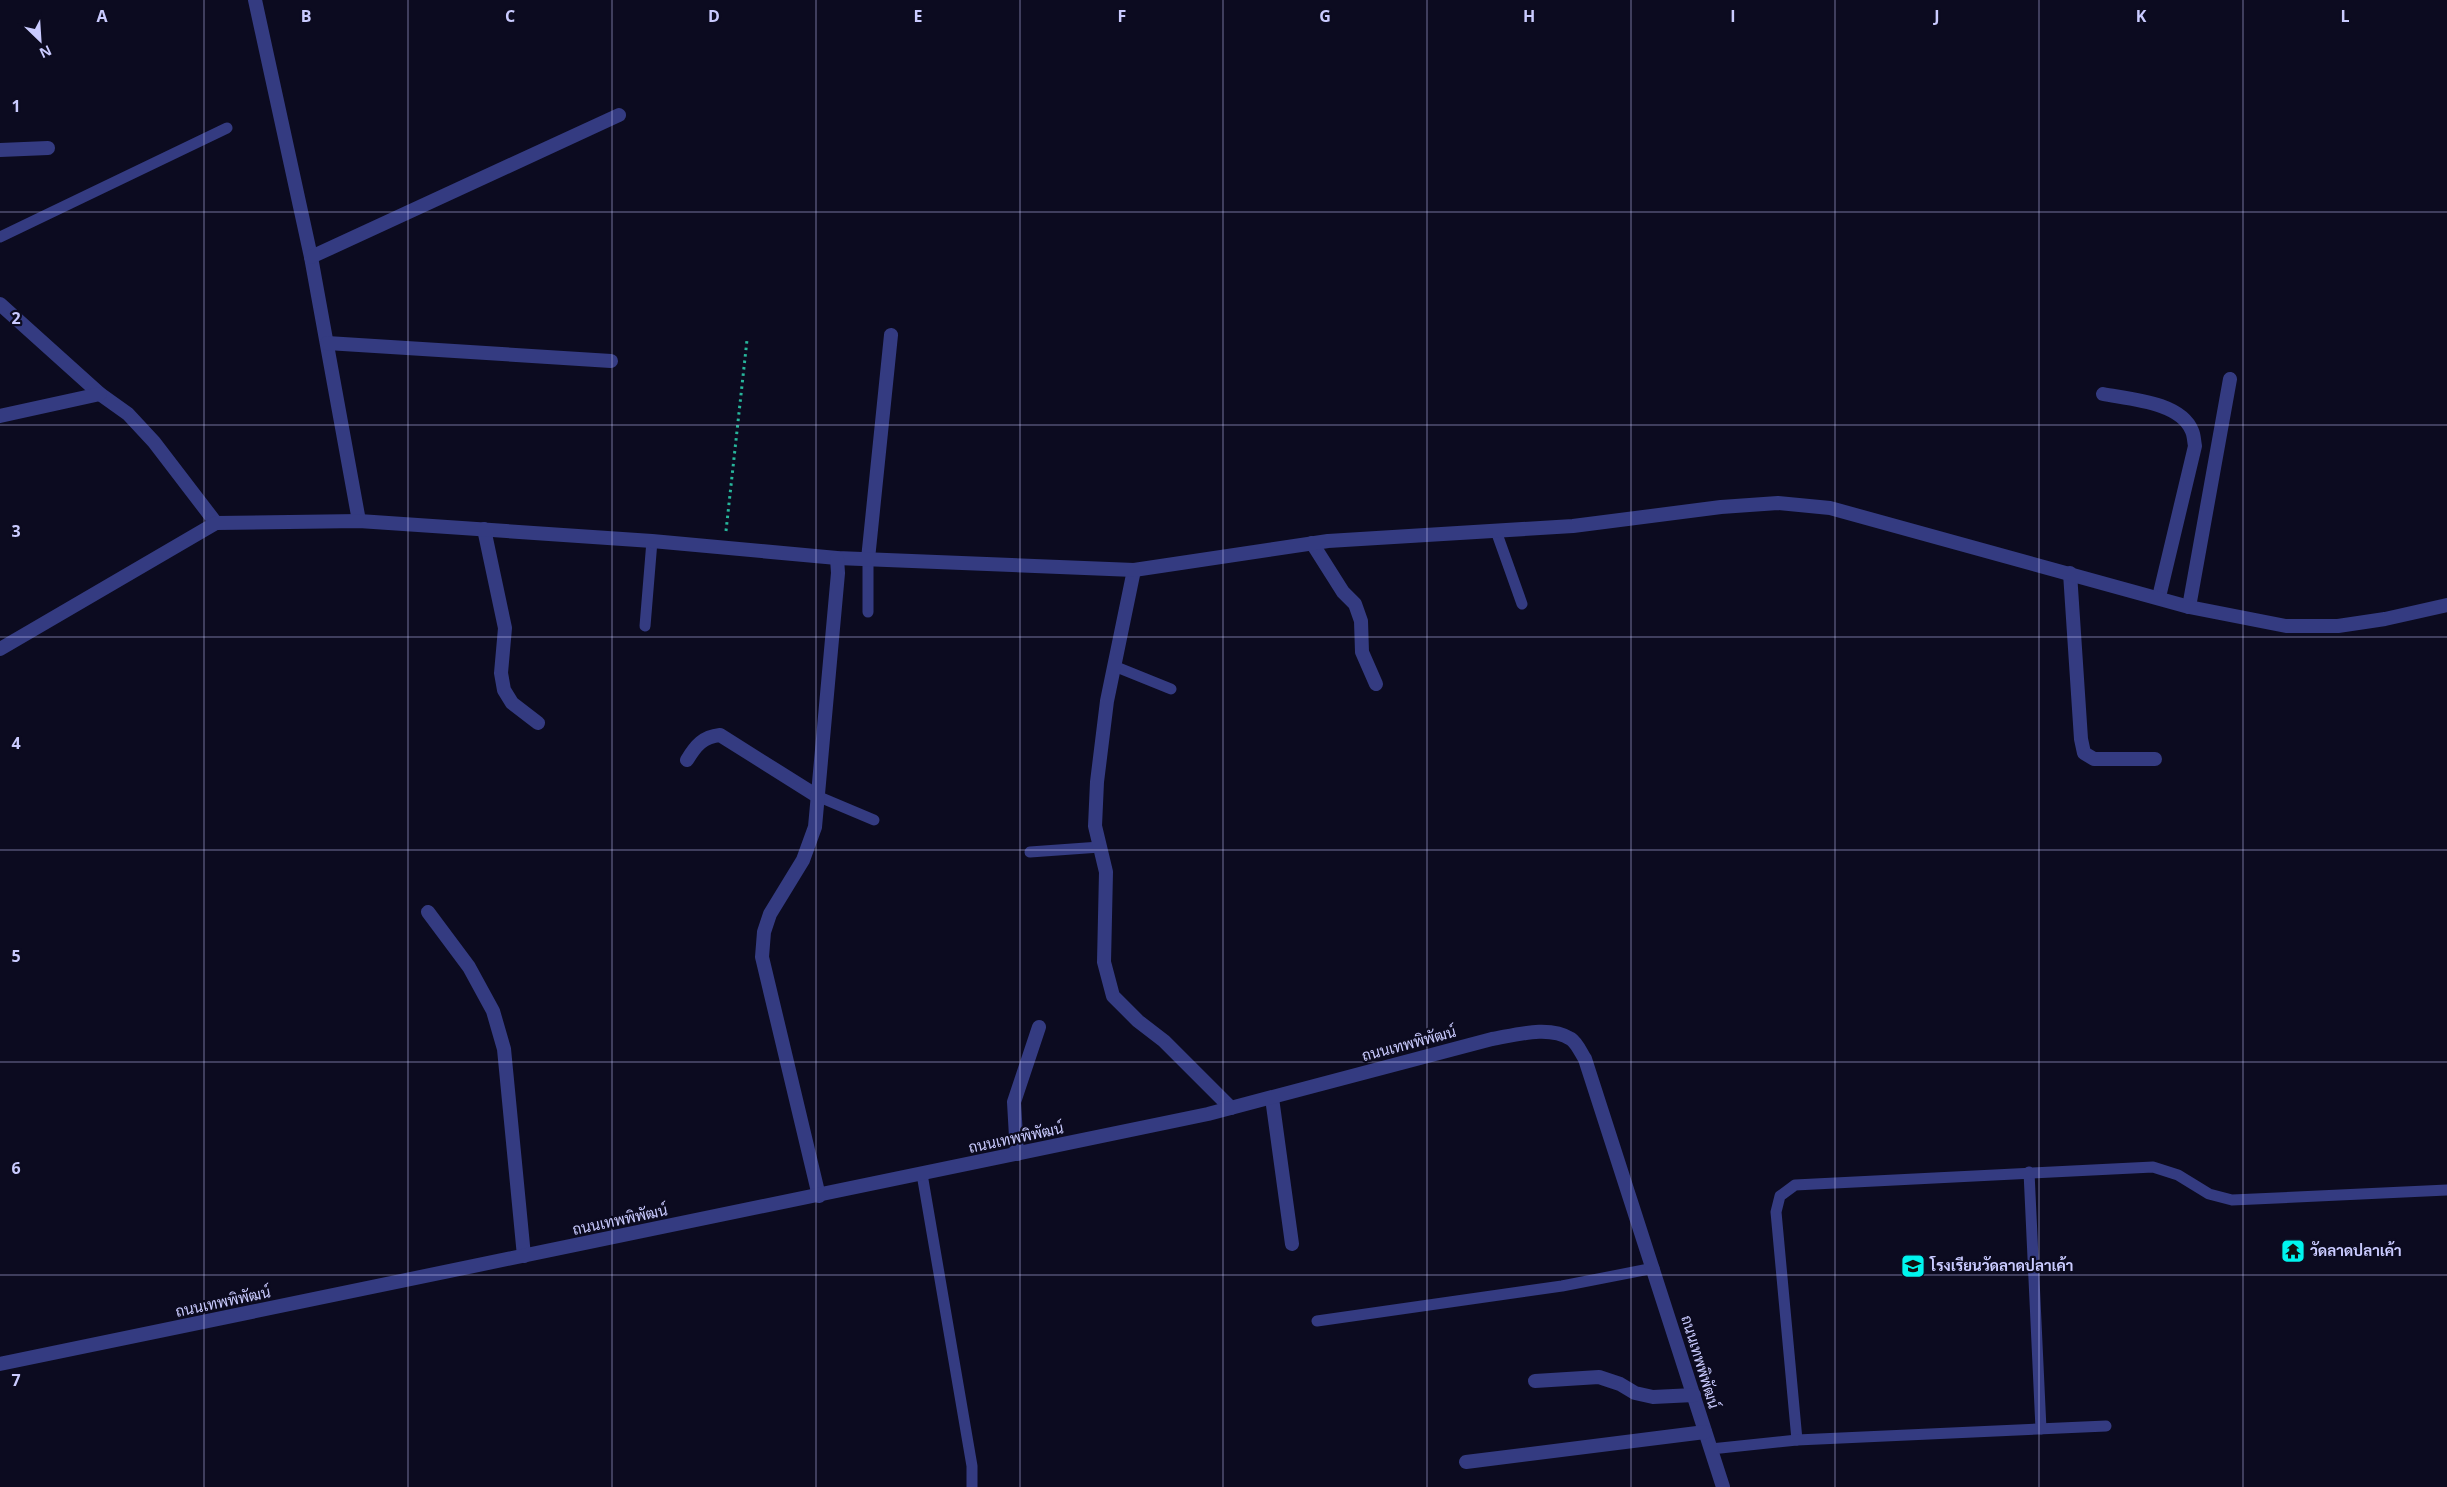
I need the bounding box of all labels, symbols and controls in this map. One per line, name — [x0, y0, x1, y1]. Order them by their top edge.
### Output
text: A — [96, 5, 108, 27]
text: B — [301, 5, 311, 27]
text: C — [505, 5, 515, 27]
text: D — [708, 5, 720, 27]
text: E — [914, 5, 923, 27]
text: F — [1118, 5, 1126, 27]
text: G — [1319, 5, 1331, 27]
text: H — [1523, 5, 1535, 27]
text: I — [1730, 5, 1736, 27]
text: J — [1932, 5, 1940, 27]
text: K — [2136, 5, 2147, 27]
text: L — [2340, 5, 2350, 27]
north arrow — [15, 15, 65, 65]
text: N — [37, 41, 55, 63]
text: 1 — [11, 95, 21, 117]
text: 2 — [11, 307, 21, 329]
text: 3 — [11, 520, 21, 542]
text: 4 — [11, 732, 21, 754]
text: 5 — [11, 945, 21, 967]
street label: ถนนเทพพิพัฒน์ — [1359, 1021, 1458, 1065]
street label: ถนนเทพพิพัฒน์ — [966, 1117, 1065, 1157]
text: 6 — [11, 1157, 21, 1179]
street label: ถนนเทพพิพัฒน์ — [570, 1199, 669, 1239]
temple icon: วัดลาดปลาเค้า — [2280, 1238, 2306, 1264]
place label: วัดลาดปลาเค้า — [2310, 1240, 2402, 1260]
school or university icon: โรงเรียนวัดลาดปลาเค้า — [1900, 1253, 1926, 1279]
place label: โรงเรียนวัดลาดปลาเค้า — [1929, 1255, 2073, 1275]
street label: ถนนเทพพิพัฒน์ — [173, 1281, 272, 1321]
street label: ถนนเทพพิพัฒน์ — [1677, 1313, 1725, 1411]
text: 7 — [11, 1369, 21, 1391]

